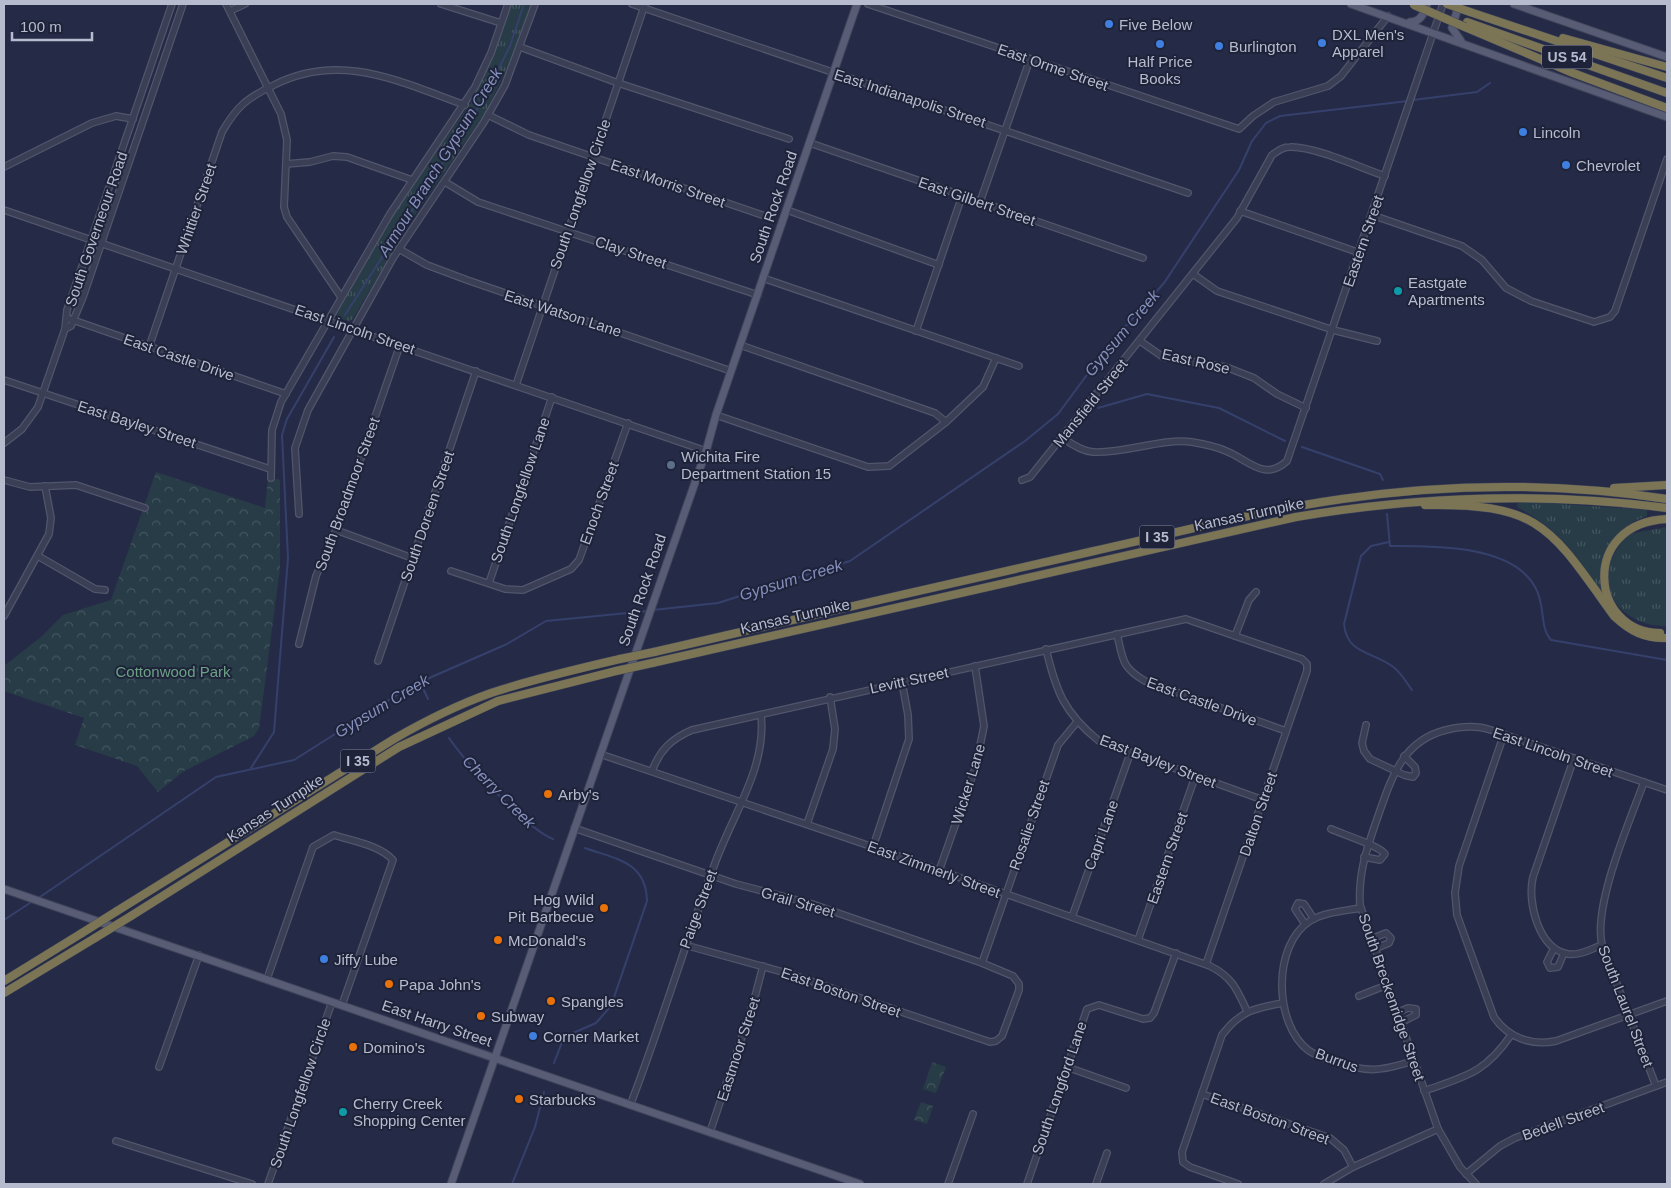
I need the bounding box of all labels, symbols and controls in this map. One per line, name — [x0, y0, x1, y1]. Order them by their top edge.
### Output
scale bar — [12, 10, 92, 42]
place label: Five Below — [1119, 16, 1193, 33]
text: 100 m — [20, 18, 62, 35]
marker: Five Below — [1103, 18, 1115, 30]
place label: DXL Men's Apparel — [1332, 26, 1404, 60]
marker: DXL Men's Apparel — [1316, 37, 1328, 49]
marker: Half Price Books — [1154, 38, 1166, 50]
place label: Burlington — [1229, 38, 1297, 55]
street label: East Orme Street — [995, 40, 1111, 94]
marker: Burlington — [1213, 40, 1225, 52]
road number: US 54 — [1542, 46, 1592, 68]
place label: Half Price Books — [1127, 53, 1193, 87]
water label: Armour Branch Gypsum Creek — [374, 64, 506, 260]
street label: East Indianapolis Street — [832, 65, 989, 131]
street label: South Longfellow Circle — [546, 117, 614, 271]
place label: Lincoln — [1533, 124, 1581, 141]
marker: Lincoln — [1517, 126, 1529, 138]
street label: South Governeour Road — [61, 149, 131, 309]
street label: South Rock Road — [746, 149, 800, 265]
street label: East Morris Street — [608, 155, 728, 211]
place label: Chevrolet — [1576, 157, 1641, 174]
marker: Chevrolet — [1560, 159, 1572, 171]
street label: Whittier Street — [172, 161, 220, 257]
street label: East Gilbert Street — [916, 173, 1038, 229]
street label: Eastern Street — [1339, 192, 1387, 289]
street label: Clay Street — [593, 232, 670, 272]
place label: Eastgate Apartments — [1408, 274, 1485, 308]
marker: Eastgate Apartments — [1392, 285, 1404, 297]
street label: East Watson Lane — [502, 286, 624, 340]
water label: Gypsum Creek — [1081, 286, 1163, 379]
street label: East Lincoln Street — [293, 300, 418, 358]
street label: East Castle Drive — [121, 330, 237, 384]
street label: East Rose — [1160, 345, 1232, 377]
street label: Mansfield Street — [1049, 355, 1131, 450]
street label: East Bayley Street — [76, 397, 199, 451]
street label: South Broadmoor Street — [311, 414, 383, 573]
street label: South Longfellow Lane — [487, 415, 553, 565]
street label: South Doreen Street — [397, 448, 458, 583]
place label: Wichita Fire Department Station 15 — [681, 448, 831, 482]
street label: Enoch Street — [576, 459, 622, 547]
marker: Wichita Fire Department Station 15 — [665, 459, 677, 471]
street label: Kansas Turnpike — [1193, 494, 1305, 534]
road number: I 35 — [1140, 526, 1174, 548]
street label: South Rock Road — [615, 532, 669, 648]
water label: Gypsum Creek — [737, 556, 845, 604]
street label: Kansas Turnpike — [739, 595, 851, 637]
park label: Cottonwood Park — [115, 663, 231, 680]
street label: Levitt Street — [868, 663, 951, 697]
water label: Gypsum Creek — [332, 671, 433, 741]
street label: East Castle Drive — [1145, 673, 1259, 729]
street label: East Lincoln Street — [1491, 723, 1616, 781]
street label: East Bayley Street — [1097, 731, 1219, 791]
street label: Wicker Lane — [948, 742, 988, 826]
road number: I 35 — [340, 749, 376, 772]
water label: Cherry Creek — [459, 752, 539, 832]
street label: Dalton Street — [1236, 769, 1281, 858]
street label: Kansas Turnpike — [224, 770, 326, 846]
street label: Rosalie Street — [1006, 777, 1053, 872]
place label: Arby's — [558, 786, 599, 803]
marker: Arby's — [542, 788, 554, 800]
street label: Capri Lane — [1080, 798, 1122, 872]
street label: Eastern Street — [1143, 809, 1191, 906]
street label: East Zimmerly Street — [865, 837, 1003, 901]
street label: Paige Street — [676, 867, 720, 951]
street label: Grail Street — [759, 883, 838, 921]
place label: Hog Wild Pit Barbecue — [508, 891, 594, 925]
marker: Hog Wild Pit Barbecue — [598, 902, 610, 914]
street label: South Breckenridge Street — [1355, 911, 1429, 1084]
place label: McDonald's — [508, 932, 586, 949]
marker: McDonald's — [492, 934, 504, 946]
street label: South Laurel Street — [1595, 943, 1657, 1070]
place label: Jiffy Lube — [334, 951, 398, 968]
marker: Jiffy Lube — [318, 953, 330, 965]
street label: East Boston Street — [779, 964, 904, 1021]
place label: Papa John's — [399, 976, 481, 993]
marker: Papa John's — [383, 978, 395, 990]
place label: Spangles — [561, 993, 624, 1010]
street label: Eastmoor Street — [713, 994, 763, 1103]
marker: Spangles — [545, 995, 557, 1007]
street label: East Harry Street — [380, 996, 495, 1050]
place label: Subway — [491, 1008, 545, 1025]
marker: Subway — [475, 1010, 487, 1022]
street label: South Longfellow Circle — [266, 1016, 334, 1170]
street label: South Longford Lane — [1028, 1019, 1090, 1157]
place label: Corner Market — [543, 1028, 640, 1045]
marker: Corner Market — [527, 1030, 539, 1042]
place label: Domino's — [363, 1039, 425, 1056]
marker: Domino's — [347, 1041, 359, 1053]
street label: Burrus — [1313, 1044, 1361, 1076]
street label: East Boston Street — [1208, 1089, 1332, 1148]
place label: Starbucks — [529, 1091, 596, 1108]
marker: Starbucks — [513, 1093, 525, 1105]
place label: Cherry Creek Shopping Center — [353, 1095, 466, 1129]
street label: Bedell Street — [1520, 1098, 1607, 1144]
marker: Cherry Creek Shopping Center — [337, 1106, 349, 1118]

